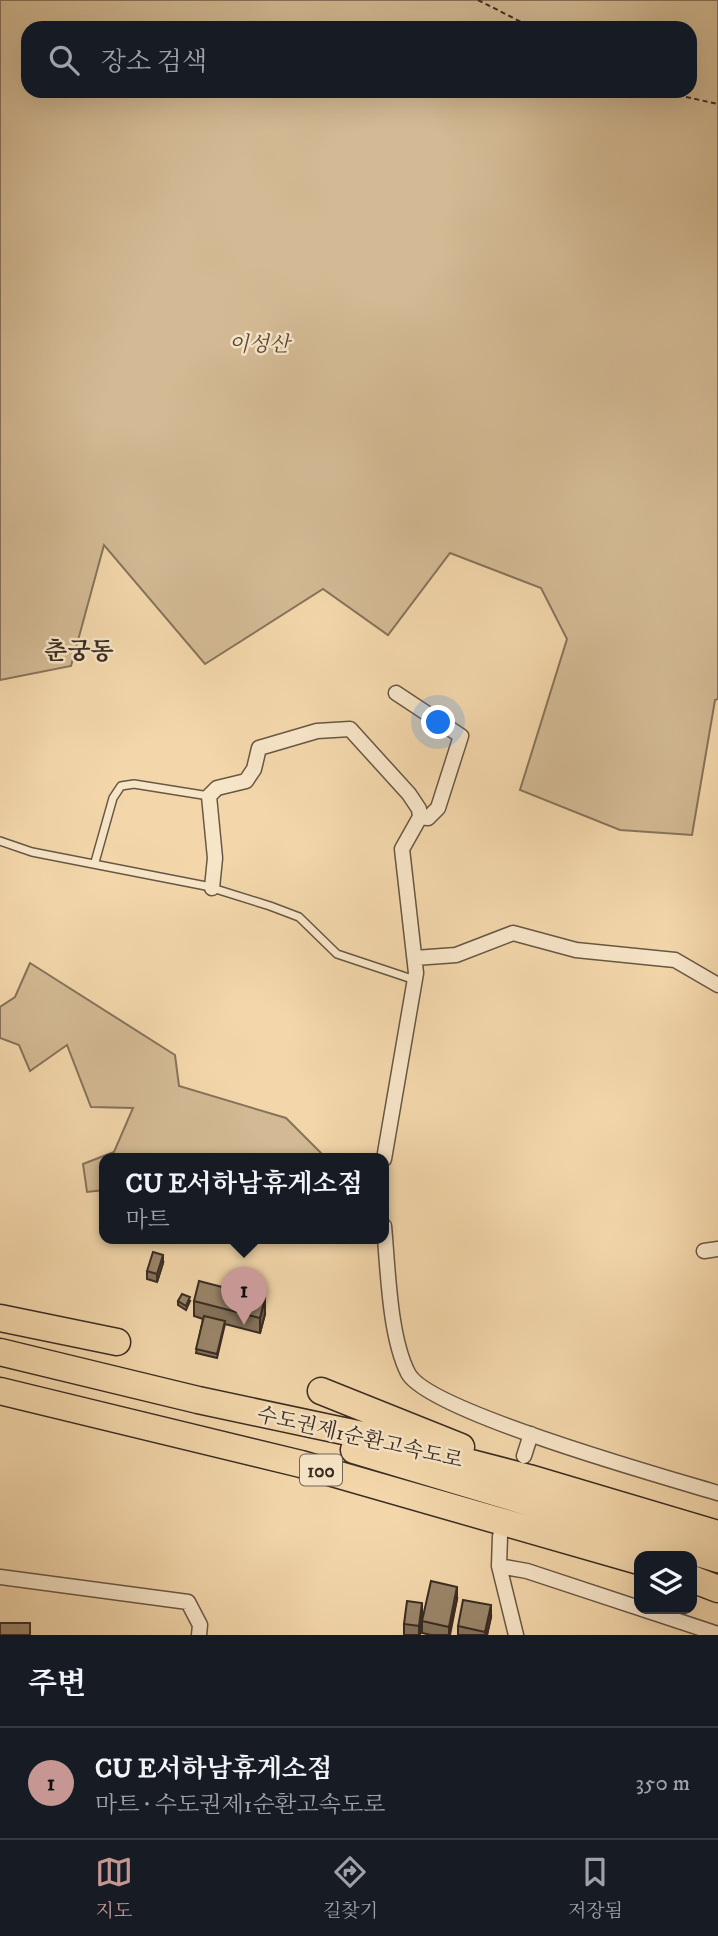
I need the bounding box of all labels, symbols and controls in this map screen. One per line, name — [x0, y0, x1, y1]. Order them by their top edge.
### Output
search box — [21, 21, 697, 98]
icon: search — [45, 41, 83, 79]
text: 장소 검색 — [101, 46, 207, 79]
park label: 이성산 — [229, 332, 292, 358]
district label: 춘궁동 — [44, 637, 114, 667]
your location — [421, 705, 455, 739]
popup — [99, 1153, 389, 1244]
text: CU E서하남휴게소점 — [125, 1168, 363, 1201]
text: 마트 — [125, 1206, 170, 1235]
pin: 1 — [221, 1267, 267, 1325]
street label: 수도권제1순환고속도로 — [254, 1402, 465, 1474]
road number: 100 — [300, 1454, 342, 1486]
map controls — [634, 1551, 697, 1614]
button: layers — [634, 1551, 697, 1614]
text: 주변 — [28, 1666, 86, 1703]
text: CU E서하남휴게소점 — [95, 1753, 332, 1786]
text: 1 — [47, 1769, 55, 1798]
text: 350 m — [635, 1769, 690, 1798]
text: 마트 · 수도권제1순환고속도로 — [95, 1791, 385, 1820]
tab: 지도 — [95, 1853, 133, 1923]
tab: 길찾기 — [323, 1853, 378, 1923]
tab: 저장됨 — [568, 1853, 623, 1923]

